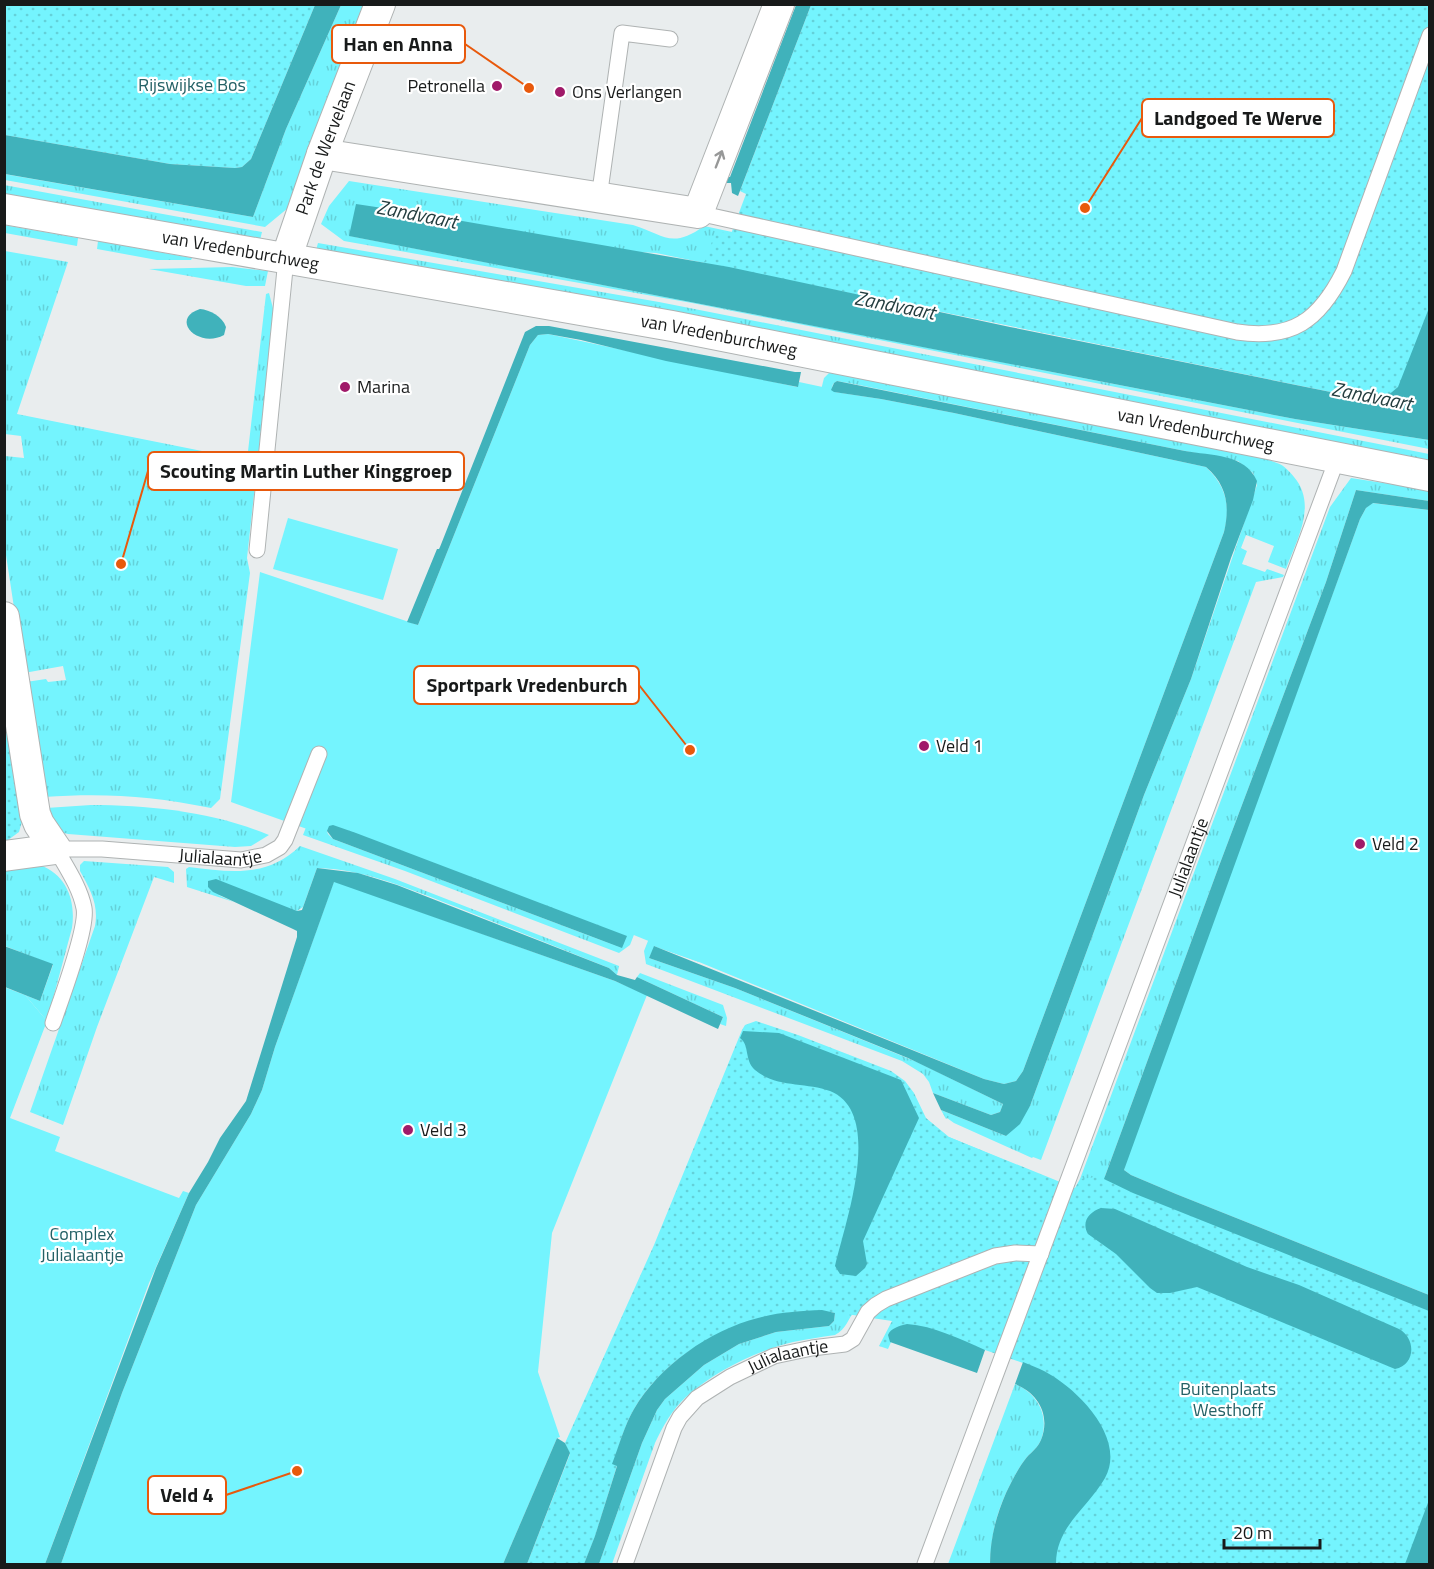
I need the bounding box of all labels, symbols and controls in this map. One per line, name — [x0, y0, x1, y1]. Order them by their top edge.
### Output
callout: Han en Anna — [332, 25, 465, 63]
text: Han en Anna — [343, 28, 453, 59]
park label: Rijswijkse Bos — [138, 71, 246, 98]
place label: Petronella — [407, 72, 485, 99]
street label: Park de Wervelaan — [288, 76, 362, 219]
place label: Ons Verlangen — [572, 78, 682, 105]
marker: Petronella — [490, 79, 504, 93]
marker: Ons Verlangen — [553, 85, 567, 99]
callout: Landgoed Te Werve — [1142, 99, 1334, 137]
text: Landgoed Te Werve — [1154, 102, 1322, 133]
one-way arrow — [715, 150, 726, 169]
water label: Zandvaart — [374, 191, 462, 237]
street label: van Vredenburchweg — [160, 223, 321, 277]
water label: Zandvaart — [852, 282, 940, 328]
street label: van Vredenburchweg — [638, 307, 800, 363]
place label: Marina — [357, 373, 410, 400]
water label: Zandvaart — [1329, 373, 1417, 419]
marker: Marina — [338, 380, 352, 394]
street label: van Vredenburchweg — [1115, 400, 1276, 458]
callout: Scouting Martin Luther Kinggroep — [148, 452, 464, 490]
text: Scouting Martin Luther Kinggroep — [160, 455, 452, 486]
callout: Sportpark Vredenburch — [414, 666, 639, 704]
text: Sportpark Vredenburch — [426, 669, 628, 700]
place label: Veld 1 — [936, 732, 983, 759]
marker: Veld 1 — [917, 739, 931, 753]
street label: Julialaantje — [1161, 814, 1215, 901]
place label: Veld 2 — [1372, 830, 1419, 857]
marker: Veld 2 — [1353, 837, 1367, 851]
street label: Julialaantje — [178, 841, 264, 873]
place label: Veld 3 — [420, 1116, 467, 1143]
marker: Veld 3 — [401, 1123, 415, 1137]
park label: Complex Julialaantje — [40, 1220, 124, 1268]
street label: Julialaantje — [743, 1332, 830, 1380]
park label: Buitenplaats Westhoff — [1180, 1375, 1276, 1423]
callout: Veld 4 — [148, 1476, 226, 1514]
text: Veld 4 — [160, 1479, 214, 1510]
scale bar — [1224, 1512, 1320, 1550]
text: 20 m — [1233, 1519, 1272, 1546]

